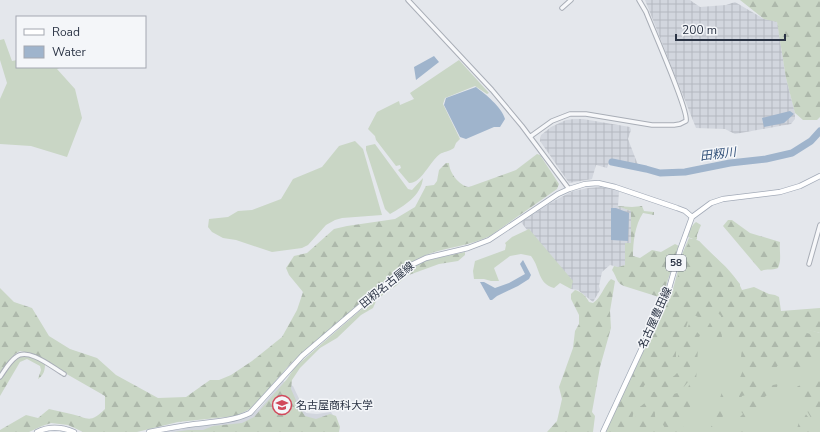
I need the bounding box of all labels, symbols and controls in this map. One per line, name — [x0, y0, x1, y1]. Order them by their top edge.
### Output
legend — [16, 16, 146, 68]
scale bar — [676, 16, 785, 42]
text: 200 m — [682, 22, 717, 38]
text: Road — [52, 24, 80, 40]
text: Water — [52, 44, 86, 60]
water label: 田籾川 — [699, 144, 739, 164]
road number: 58 — [666, 255, 686, 271]
street label: 田籾名古屋線 — [357, 258, 417, 312]
street label: 名古屋豊田線 — [635, 285, 675, 351]
school or university icon: 名古屋商科大学 — [271, 394, 293, 416]
place label: 名古屋商科大学 — [296, 398, 373, 413]

